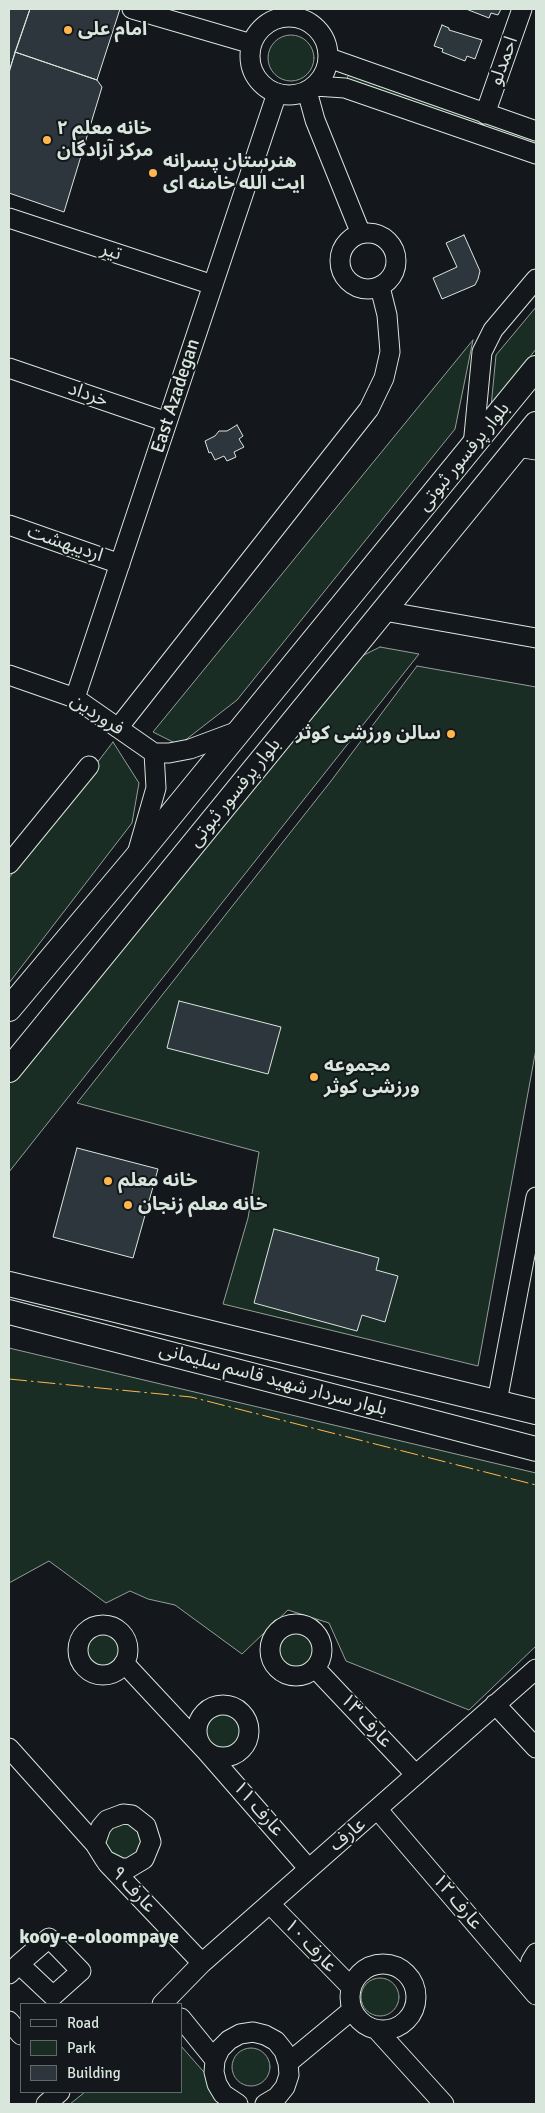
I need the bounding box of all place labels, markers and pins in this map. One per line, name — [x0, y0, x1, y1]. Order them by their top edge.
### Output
place label: امام علی — [78, 19, 147, 41]
marker: امام علی — [62, 24, 74, 36]
place label: خانه معلم ۲ مرکز آزادگان — [57, 118, 153, 162]
marker: خانه معلم ۲ مرکز آزادگان — [41, 134, 53, 146]
place label: هنرستان پسرانه ایت الله خامنه ای — [163, 151, 305, 195]
marker: هنرستان پسرانه ایت الله خامنه ای — [147, 167, 159, 179]
place label: سالن ورزشی کوثر — [296, 723, 441, 745]
marker: سالن ورزشی کوثر — [445, 728, 457, 740]
place label: مجموعه ورزشی کوثر — [324, 1055, 420, 1099]
marker: مجموعه ورزشی کوثر — [308, 1071, 320, 1083]
place label: خانه معلم — [118, 1170, 197, 1192]
marker: خانه معلم — [102, 1175, 114, 1187]
place label: خانه معلم زنجان — [138, 1194, 267, 1216]
marker: خانه معلم زنجان — [122, 1199, 134, 1211]

